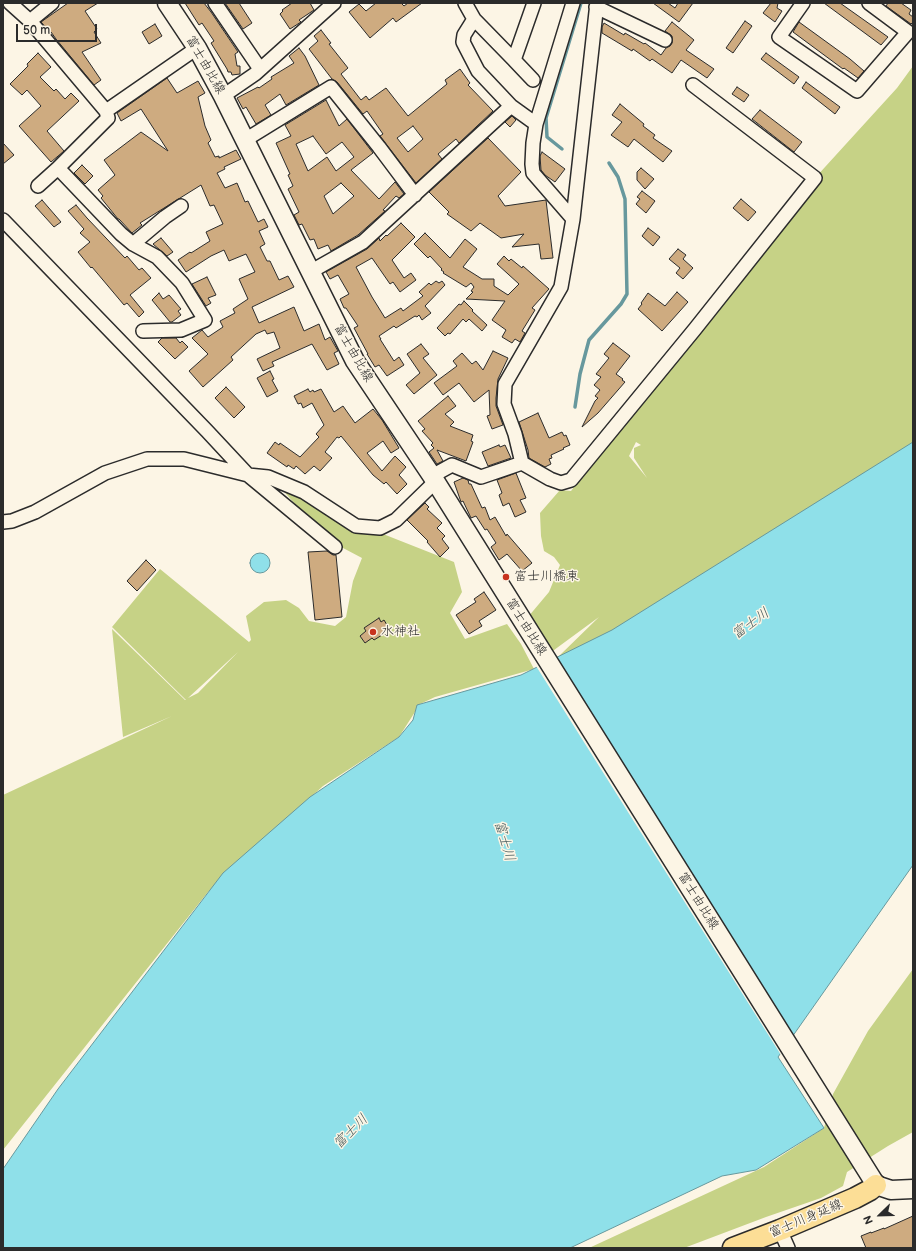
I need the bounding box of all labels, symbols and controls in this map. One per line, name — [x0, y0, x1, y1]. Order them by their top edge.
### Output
scale bar — [18, 16, 99, 42]
text: 50 m — [23, 23, 50, 38]
street label: 富士由比線 — [182, 33, 228, 97]
street label: 富士由比線 — [330, 321, 376, 385]
place label: 富士川橋東 — [514, 569, 579, 585]
marker: 富士川橋東 — [501, 572, 511, 582]
street label: 富士由比線 — [502, 595, 550, 659]
water label: 富士川 — [729, 605, 773, 643]
place label: 水神社 — [381, 624, 420, 640]
marker: 水神社 — [368, 627, 378, 637]
water label: 富士川 — [490, 818, 518, 864]
street label: 富士由比線 — [674, 869, 722, 933]
water label: 富士川 — [330, 1111, 372, 1153]
north arrow — [860, 1195, 900, 1235]
street label: 富士川身延線 — [767, 1197, 845, 1241]
text: N — [861, 1214, 876, 1226]

